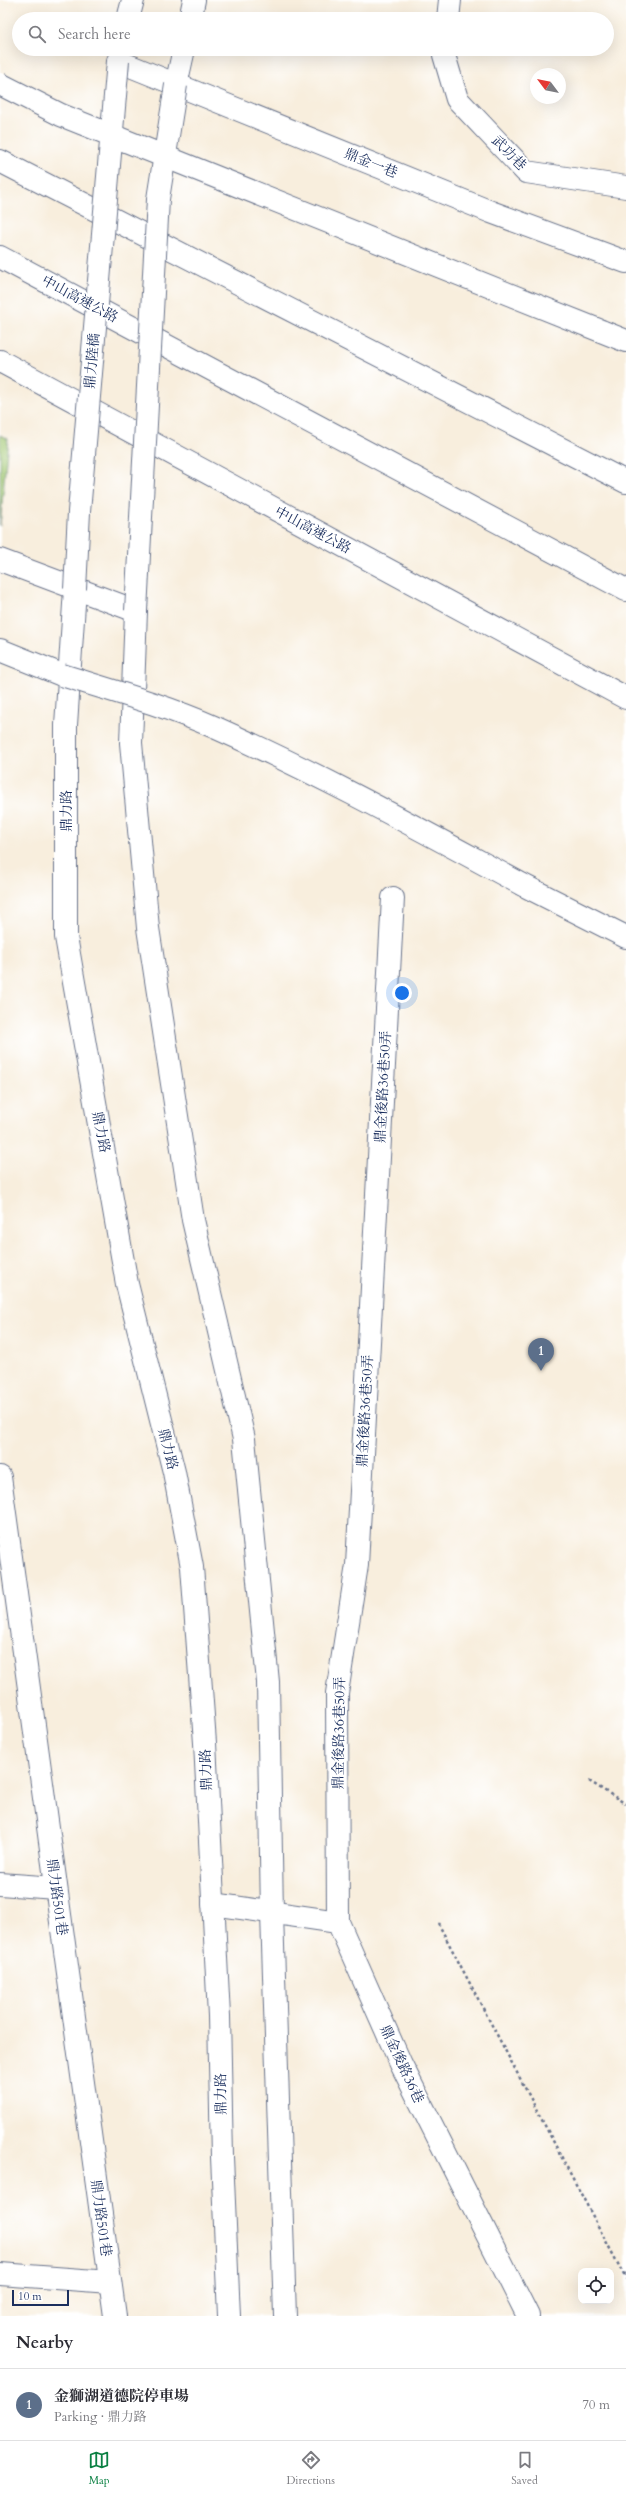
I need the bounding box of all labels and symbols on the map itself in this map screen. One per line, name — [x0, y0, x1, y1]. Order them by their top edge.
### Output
north arrow — [530, 68, 566, 104]
street label: 武功巷 — [487, 131, 531, 175]
street label: 鼎金一巷 — [341, 144, 401, 182]
street label: 中山高速公路 — [38, 271, 122, 327]
street label: 鼎力陸橋 — [80, 332, 104, 390]
street label: 中山高速公路 — [271, 502, 355, 558]
street label: 鼎力路 — [57, 790, 76, 832]
your location — [392, 983, 412, 1003]
street label: 鼎金後路36巷50弄 — [371, 1030, 395, 1144]
street label: 鼎力路 — [88, 1110, 114, 1154]
pin: 1 — [528, 1338, 554, 1371]
street label: 鼎金後路36巷50弄 — [353, 1354, 377, 1468]
street label: 鼎力路 — [154, 1426, 182, 1472]
street label: 鼎金後路36巷50弄 — [329, 1676, 349, 1790]
street label: 鼎力路 — [196, 1749, 216, 1791]
street label: 鼎力路501巷 — [42, 1857, 72, 1937]
street label: 鼎金後路36巷 — [376, 2022, 428, 2106]
street label: 鼎力路 — [211, 2073, 231, 2115]
street label: 鼎力路501巷 — [86, 2178, 116, 2258]
scale bar — [12, 2288, 69, 2307]

